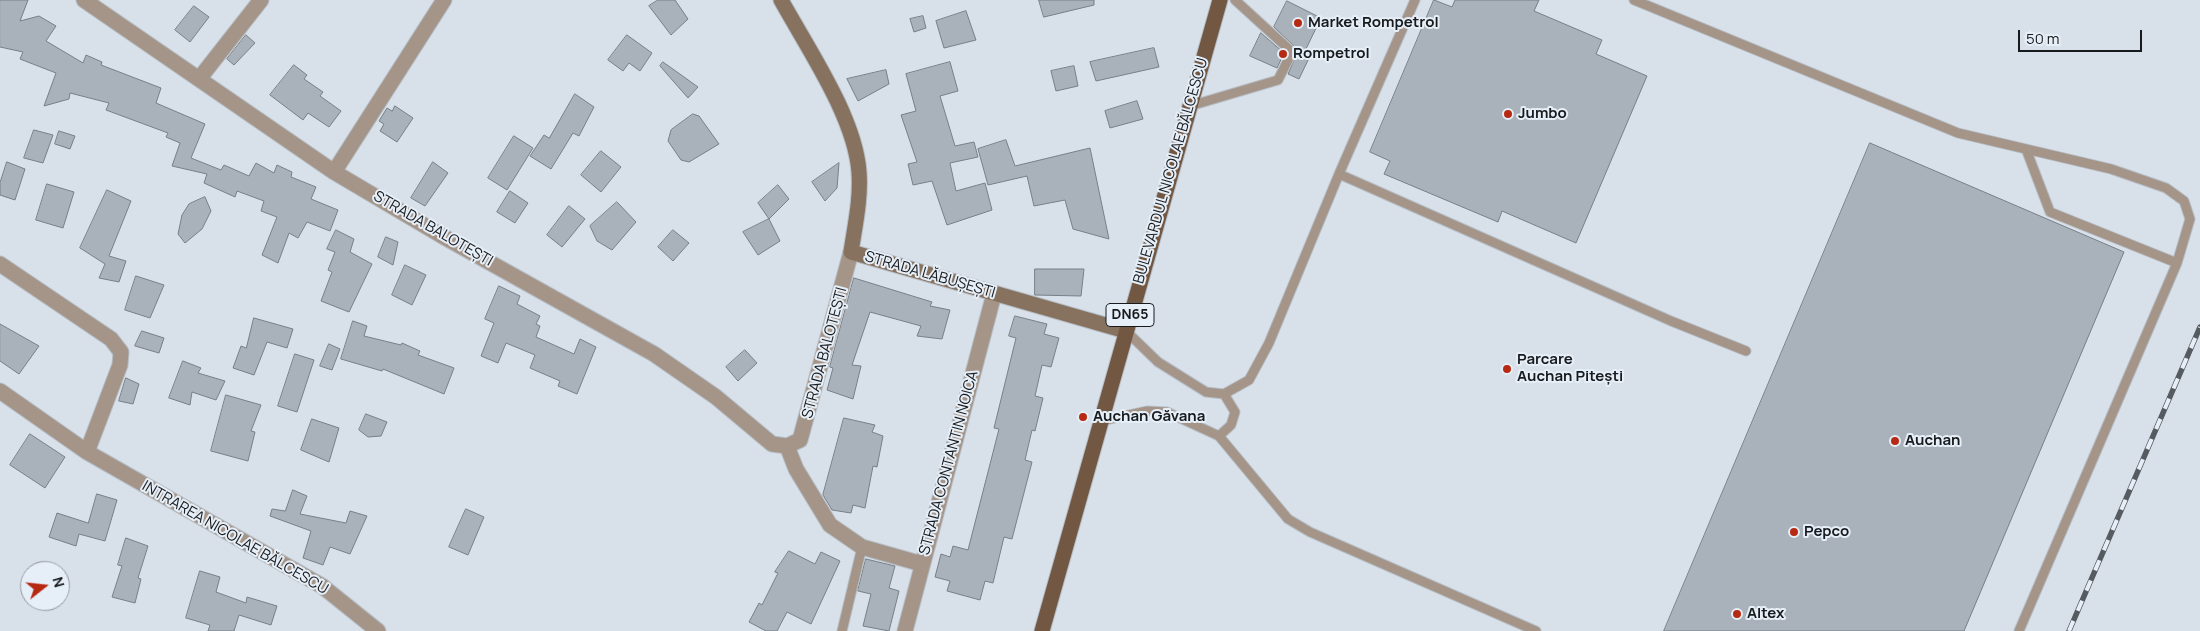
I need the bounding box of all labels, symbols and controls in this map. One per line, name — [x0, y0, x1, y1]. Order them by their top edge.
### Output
place label: Market Rompetrol — [1308, 14, 1439, 32]
marker: Market Rompetrol — [1292, 17, 1304, 29]
scale bar — [2020, 20, 2144, 52]
text: 50 m — [2026, 28, 2060, 49]
place label: Rompetrol — [1293, 45, 1370, 63]
marker: Rompetrol — [1277, 48, 1289, 60]
street label: BULEVARDUL NICOLAE BĂLCESCU — [1130, 56, 1212, 286]
place label: Jumbo — [1518, 105, 1567, 123]
marker: Jumbo — [1502, 108, 1514, 120]
street label: STRADA BALOTEȘTI — [370, 187, 496, 271]
street label: STRADA LĂBUȘEȘTI — [863, 248, 997, 302]
street label: STRADA BALOTEȘTI — [799, 286, 851, 420]
road number: DN65 — [1106, 304, 1154, 326]
place label: Parcare Auchan Pitești — [1517, 351, 1623, 386]
marker: Parcare Auchan Pitești — [1501, 363, 1513, 375]
street label: STRADA CONTANTIN NOICA — [916, 369, 982, 557]
place label: Auchan Găvana — [1093, 408, 1205, 426]
marker: Auchan Găvana — [1077, 411, 1089, 423]
place label: Auchan — [1905, 432, 1960, 450]
marker: Auchan — [1889, 435, 1901, 447]
street label: INTRAREA NICOLAE BĂLCESCU — [139, 477, 331, 599]
place label: Pepco — [1804, 523, 1849, 541]
marker: Pepco — [1788, 526, 1800, 538]
north arrow — [20, 561, 70, 611]
text: N — [48, 575, 69, 589]
place label: Altex — [1747, 605, 1784, 623]
marker: Altex — [1731, 608, 1743, 620]

